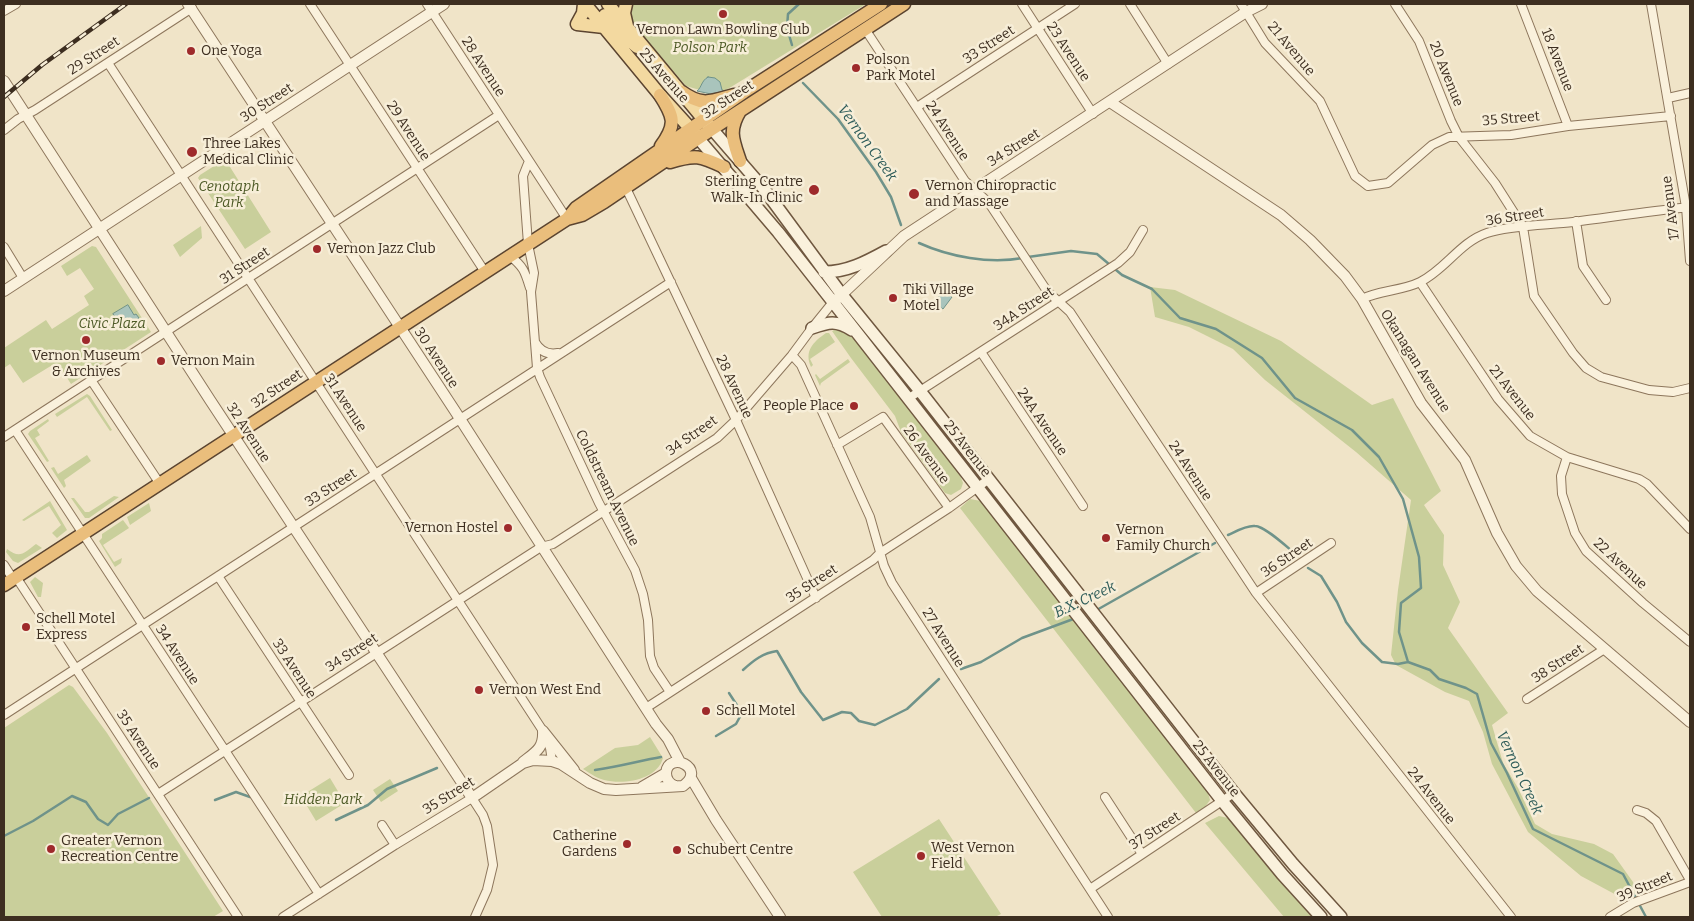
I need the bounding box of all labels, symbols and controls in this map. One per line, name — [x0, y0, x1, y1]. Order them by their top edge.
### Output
marker: Vernon Lawn Bowling Club — [717, 8, 729, 20]
street label: 23 Avenue — [1043, 19, 1093, 85]
street label: 21 Avenue — [1264, 19, 1318, 79]
place label: Vernon Lawn Bowling Club — [636, 22, 810, 38]
street label: 33 Street — [960, 22, 1018, 68]
street label: 18 Avenue — [1537, 26, 1577, 94]
street label: 29 Street — [65, 33, 123, 79]
street label: 28 Avenue — [457, 34, 509, 100]
street label: 20 Avenue — [1425, 39, 1467, 109]
park label: Polson Park — [673, 40, 747, 56]
place label: One Yoga — [201, 43, 262, 59]
marker: One Yoga — [185, 45, 197, 57]
street label: 25 Avenue — [636, 45, 692, 107]
place label: Polson Park Motel — [866, 52, 935, 84]
marker: Polson Park Motel — [850, 62, 862, 74]
street label: 32 Street — [699, 77, 757, 123]
street label: 30 Street — [238, 80, 296, 126]
street label: 29 Avenue — [382, 98, 434, 164]
street label: 24 Avenue — [921, 98, 973, 164]
water label: Vernon Creek — [833, 101, 901, 185]
street label: 35 Street — [1481, 108, 1541, 130]
street label: 34 Street — [985, 125, 1043, 171]
place label: Three Lakes Medical Clinic — [203, 136, 294, 168]
marker: Three Lakes Medical Clinic — [185, 145, 199, 159]
place label: Sterling Centre Walk-In Clinic — [705, 174, 803, 206]
street label: 17 Avenue — [1659, 175, 1683, 241]
place label: Vernon Chiropractic and Massage — [925, 178, 1056, 210]
park label: Cenotaph Park — [199, 179, 259, 212]
marker: Sterling Centre Walk-In Clinic — [807, 183, 821, 197]
marker: Vernon Chiropractic and Massage — [907, 187, 921, 201]
street label: 36 Street — [1485, 204, 1545, 230]
place label: Vernon Jazz Club — [327, 241, 436, 257]
marker: Vernon Jazz Club — [311, 243, 323, 255]
street label: 31 Street — [217, 244, 273, 288]
place label: Tiki Village Motel — [903, 282, 974, 314]
street label: 34A Street — [991, 283, 1057, 335]
marker: Tiki Village Motel — [887, 292, 899, 304]
street label: Okanagan Avenue — [1377, 306, 1453, 416]
park label: Civic Plaza — [78, 316, 146, 332]
street label: 30 Avenue — [410, 325, 462, 391]
marker: Vernon Museum & Archives — [80, 334, 92, 346]
place label: Vernon Museum & Archives — [32, 348, 140, 381]
place label: Vernon Main — [171, 353, 255, 369]
street label: 28 Avenue — [712, 353, 756, 421]
marker: Vernon Main — [155, 355, 167, 367]
street label: 21 Avenue — [1485, 362, 1539, 424]
street label: 32 Street — [248, 366, 306, 412]
street label: 31 Avenue — [320, 371, 370, 435]
street label: 24A Avenue — [1013, 385, 1071, 459]
place label: People Place — [763, 398, 844, 414]
street label: 32 Avenue — [223, 400, 273, 466]
marker: People Place — [848, 400, 860, 412]
street label: 34 Street — [663, 412, 721, 460]
street label: 25 Avenue — [940, 417, 994, 481]
street label: 26 Avenue — [899, 423, 953, 487]
street label: Coldstream Avenue — [572, 427, 642, 549]
street label: 24 Avenue — [1164, 438, 1216, 504]
street label: 33 Street — [302, 465, 360, 511]
place label: Vernon Hostel — [405, 520, 498, 536]
marker: Vernon Hostel — [502, 522, 514, 534]
place label: Vernon Family Church — [1116, 522, 1210, 554]
marker: Vernon Family Church — [1100, 532, 1112, 544]
street label: 36 Street — [1258, 535, 1316, 581]
street label: 22 Avenue — [1590, 535, 1650, 593]
street label: 35 Street — [783, 561, 841, 607]
water label: B.X. Creek — [1051, 578, 1119, 622]
street label: 27 Avenue — [918, 605, 968, 671]
place label: Schell Motel Express — [36, 611, 115, 644]
marker: Schell Motel Express — [20, 621, 32, 633]
street label: 34 Avenue — [151, 622, 203, 688]
street label: 34 Street — [323, 630, 381, 676]
street label: 33 Avenue — [269, 636, 319, 702]
street label: 38 Street — [1529, 641, 1587, 687]
place label: Vernon West End — [489, 682, 601, 698]
marker: Vernon West End — [473, 684, 485, 696]
place label: Schell Motel — [716, 703, 795, 719]
marker: Schell Motel — [700, 705, 712, 717]
street label: 35 Avenue — [113, 707, 163, 773]
water label: Vernon Creek — [1492, 728, 1546, 818]
street label: 25 Avenue — [1189, 737, 1243, 801]
street label: 24 Avenue — [1404, 764, 1458, 828]
street label: 35 Street — [420, 774, 478, 818]
park label: Hidden Park — [284, 792, 362, 808]
street label: 37 Street — [1126, 808, 1184, 854]
place label: Catherine Gardens — [553, 828, 617, 860]
place label: Greater Vernon Recreation Centre — [61, 833, 178, 866]
marker: Catherine Gardens — [621, 838, 633, 850]
place label: West Vernon Field — [931, 840, 1015, 872]
place label: Schubert Centre — [687, 842, 793, 858]
marker: Greater Vernon Recreation Centre — [45, 843, 57, 855]
marker: Schubert Centre — [671, 844, 683, 856]
marker: West Vernon Field — [915, 850, 927, 862]
street label: 39 Street — [1615, 868, 1675, 906]

